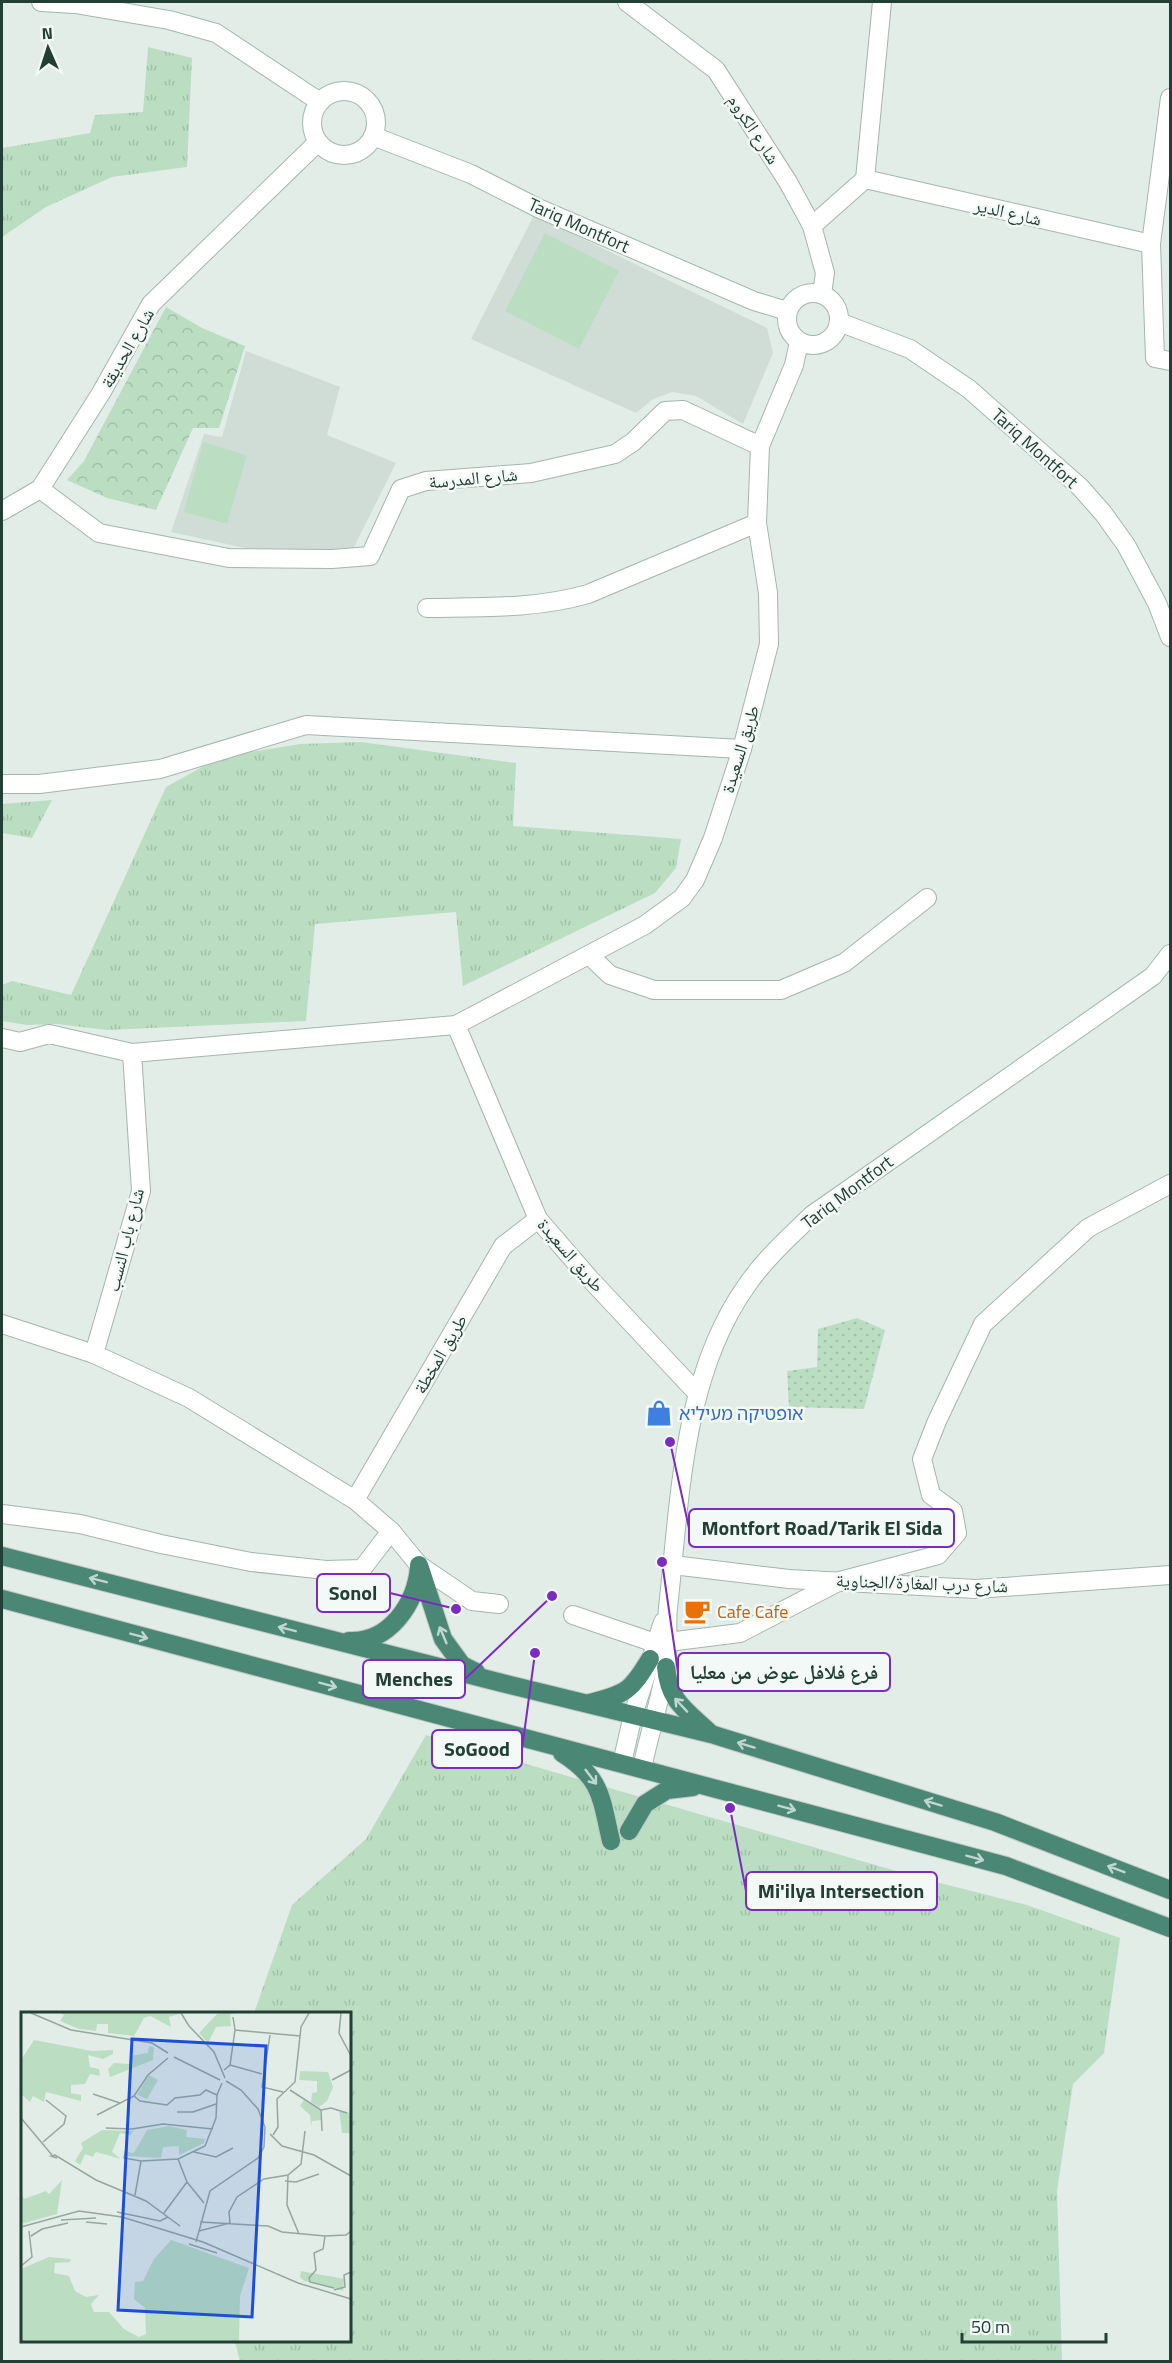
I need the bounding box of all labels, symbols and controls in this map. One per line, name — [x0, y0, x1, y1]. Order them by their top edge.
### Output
north arrow — [18, 18, 78, 78]
text: N — [41, 21, 53, 45]
street label: شارع الكروم — [721, 89, 787, 169]
street label: Tariq Montfort — [524, 191, 635, 260]
street label: شارع الدير — [971, 191, 1044, 233]
street label: شارع الحديقة — [93, 303, 161, 393]
street label: Tariq Montfort — [986, 402, 1085, 495]
street label: شارع المدرسة — [427, 461, 519, 495]
street label: طريق السعيدة — [714, 702, 766, 796]
street label: Tariq Montfort — [795, 1148, 899, 1236]
street label: شارع باب النسب — [99, 1186, 151, 1294]
street label: طريق السعيدة — [531, 1212, 611, 1298]
street label: طريق المخطة — [406, 1309, 474, 1399]
shop icon: אופטיקה מעיליא — [644, 1398, 674, 1428]
place label: אופטיקה מעיליא — [679, 1400, 803, 1427]
callout: Montfort Road/Tarik El Sida — [689, 1509, 954, 1547]
text: Montfort Road/Tarik El Sida — [702, 1512, 942, 1543]
street label: شارع درب المغارة/الجناوية — [835, 1567, 1009, 1599]
one-way arrow — [89, 1574, 108, 1586]
callout: Sonol — [317, 1574, 390, 1612]
text: Sonol — [329, 1577, 377, 1608]
cafe icon: Cafe Cafe — [682, 1596, 712, 1626]
place label: Cafe Cafe — [717, 1598, 788, 1625]
one-way arrow — [278, 1622, 297, 1634]
one-way arrow — [437, 1627, 449, 1645]
one-way arrow — [129, 1630, 148, 1642]
callout: فرع فلافل عوض من معليا — [678, 1653, 890, 1691]
text: فرع فلافل عوض من معليا — [690, 1656, 878, 1687]
callout: Menches — [363, 1660, 465, 1698]
text: Menches — [375, 1663, 453, 1694]
one-way arrow — [318, 1680, 337, 1692]
one-way arrow — [673, 1697, 688, 1712]
callout: SoGood — [432, 1730, 522, 1768]
text: SoGood — [444, 1733, 510, 1764]
one-way arrow — [737, 1739, 756, 1750]
one-way arrow — [585, 1769, 597, 1785]
one-way arrow — [924, 1797, 943, 1808]
one-way arrow — [777, 1803, 796, 1815]
one-way arrow — [965, 1853, 984, 1864]
one-way arrow — [1107, 1863, 1126, 1874]
callout: Mi'ilya Intersection — [746, 1872, 937, 1910]
text: Mi'ilya Intersection — [758, 1875, 924, 1906]
inset map — [21, 2012, 351, 2342]
scale bar — [962, 2306, 1106, 2344]
text: 50 m — [971, 2313, 1010, 2340]

